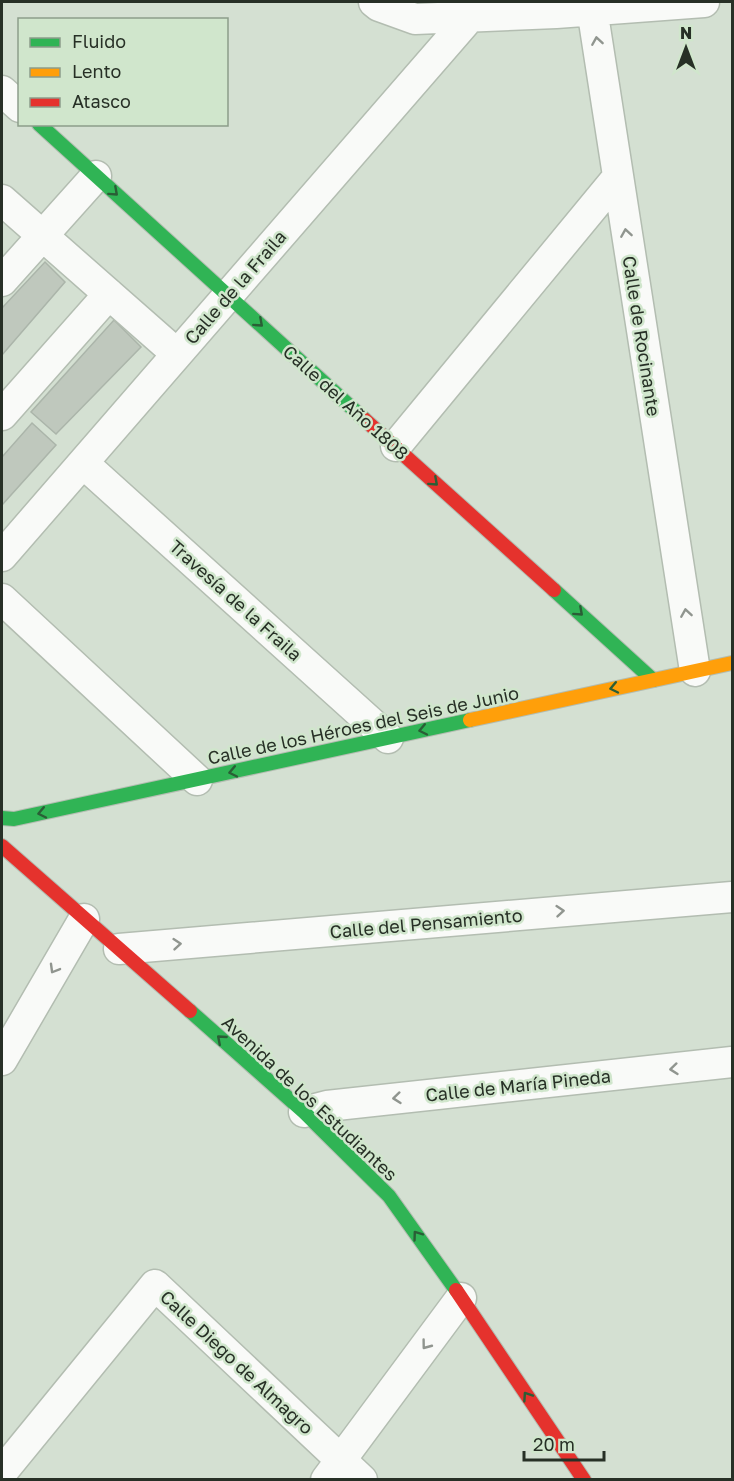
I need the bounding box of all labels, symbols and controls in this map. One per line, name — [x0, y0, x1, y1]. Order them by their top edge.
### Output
legend — [18, 18, 228, 126]
north arrow — [656, 18, 716, 78]
text: N — [680, 23, 692, 43]
text: Fluido — [72, 30, 126, 52]
one-way arrow — [591, 36, 604, 46]
text: Lento — [72, 60, 121, 82]
text: Atasco — [72, 90, 131, 112]
one-way arrow — [107, 185, 118, 196]
street label: Calle de la Fraila — [180, 226, 290, 348]
one-way arrow — [620, 229, 633, 239]
street label: Calle de Rocinante — [618, 254, 666, 418]
one-way arrow — [251, 315, 262, 326]
street label: Calle del Año 1808 — [279, 340, 413, 464]
one-way arrow — [427, 474, 438, 485]
street label: Travesía de la Fraila — [165, 535, 307, 665]
one-way arrow — [572, 605, 583, 616]
one-way arrow — [680, 608, 693, 618]
street label: Calle de los Héroes del Seis de Junio — [205, 681, 521, 769]
one-way arrow — [609, 681, 619, 694]
one-way arrow — [418, 723, 428, 736]
one-way arrow — [228, 765, 238, 778]
one-way arrow — [37, 806, 47, 819]
street label: Calle del Pensamiento — [329, 904, 523, 942]
one-way arrow — [555, 905, 564, 918]
one-way arrow — [172, 938, 182, 951]
one-way arrow — [49, 963, 61, 973]
street label: Avenida de los Estudiantes — [218, 1011, 402, 1185]
one-way arrow — [216, 1035, 227, 1046]
one-way arrow — [670, 1062, 679, 1075]
street label: Calle de María Pineda — [424, 1064, 612, 1106]
one-way arrow — [392, 1091, 401, 1104]
one-way arrow — [414, 1231, 425, 1242]
street label: Calle Diego de Almagro — [156, 1285, 318, 1439]
one-way arrow — [422, 1338, 433, 1349]
one-way arrow — [523, 1392, 534, 1403]
scale bar — [524, 1424, 604, 1462]
text: 20 m — [533, 1433, 575, 1455]

